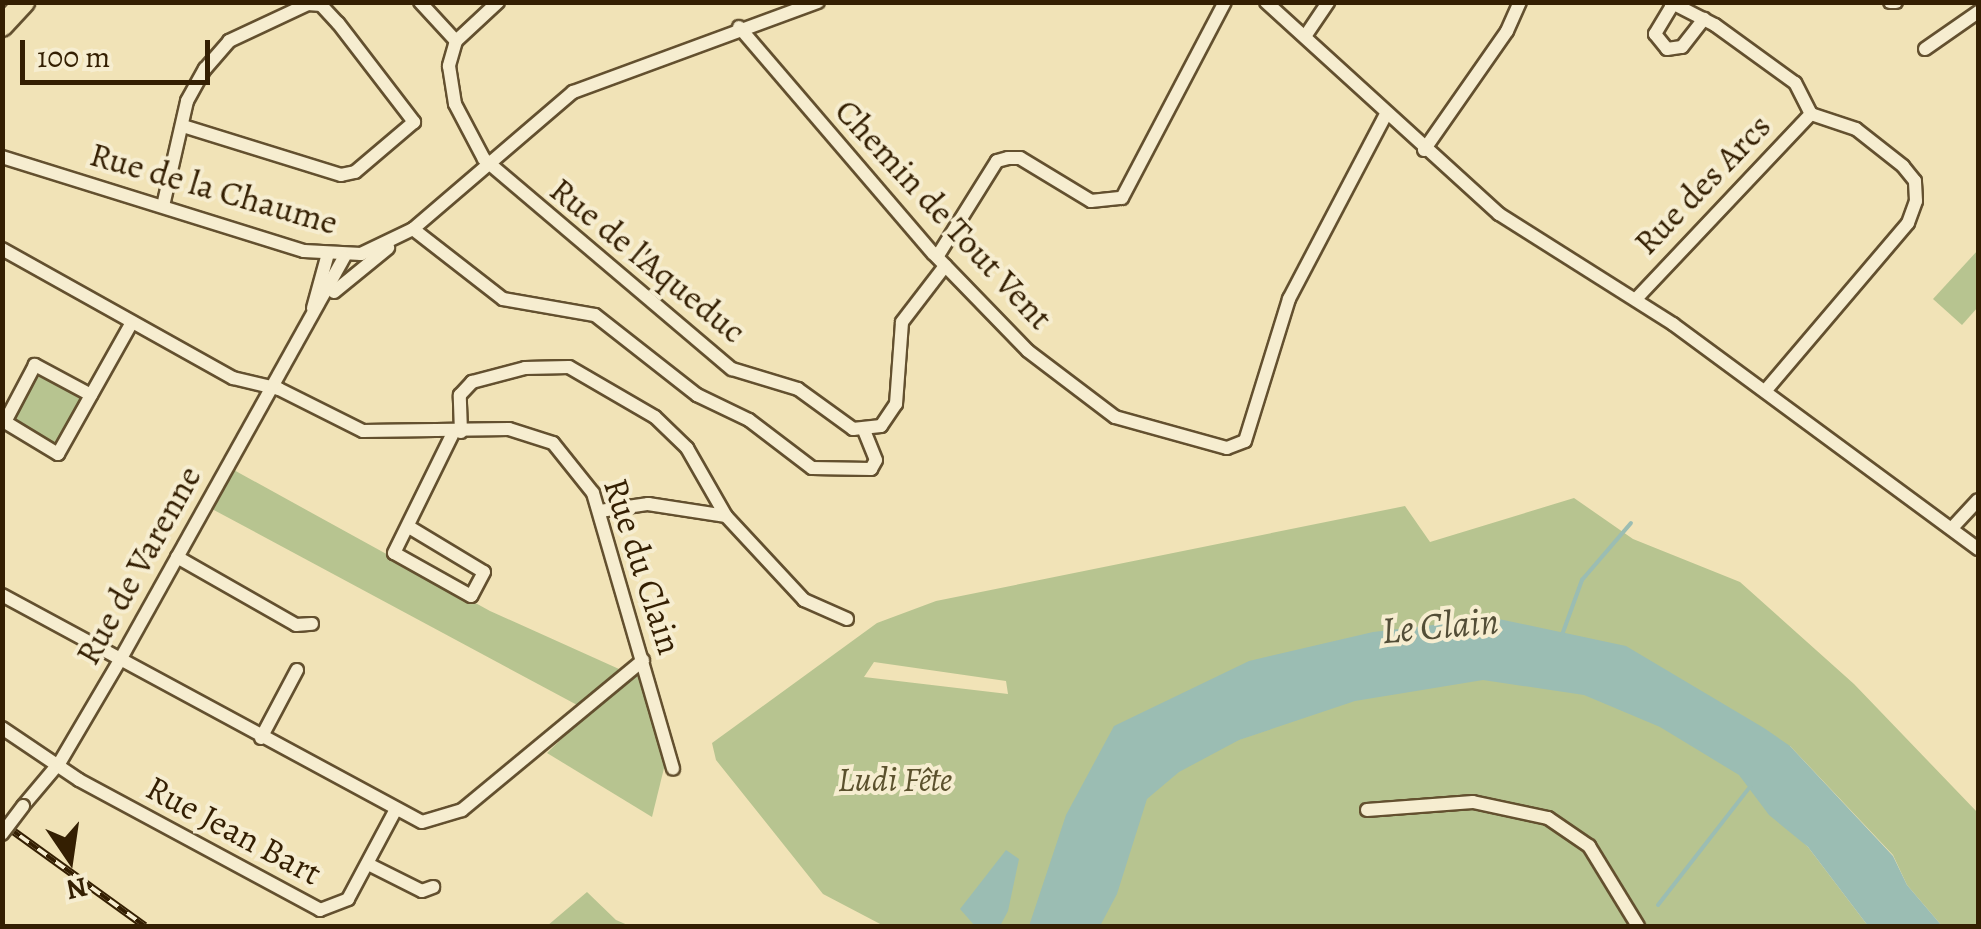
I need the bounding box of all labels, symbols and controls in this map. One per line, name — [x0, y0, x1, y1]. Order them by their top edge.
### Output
scale bar — [25, 20, 215, 82]
text: 100 m — [37, 37, 110, 77]
street label: Chemin de Tout Vent — [826, 90, 1062, 338]
street label: Rue des Arcs — [1625, 105, 1779, 263]
street label: Rue de la Chaume — [85, 133, 343, 243]
street label: Rue de l'Aqueduc — [542, 168, 754, 352]
street label: Rue de Varenne — [66, 458, 210, 672]
street label: Rue du Clain — [595, 473, 691, 659]
water label: Le Clain — [1380, 598, 1500, 654]
park label: Ludi Fête — [838, 758, 952, 800]
street label: Rue Jean Bart — [139, 766, 329, 894]
north arrow — [20, 809, 120, 909]
text: N — [63, 867, 91, 909]

